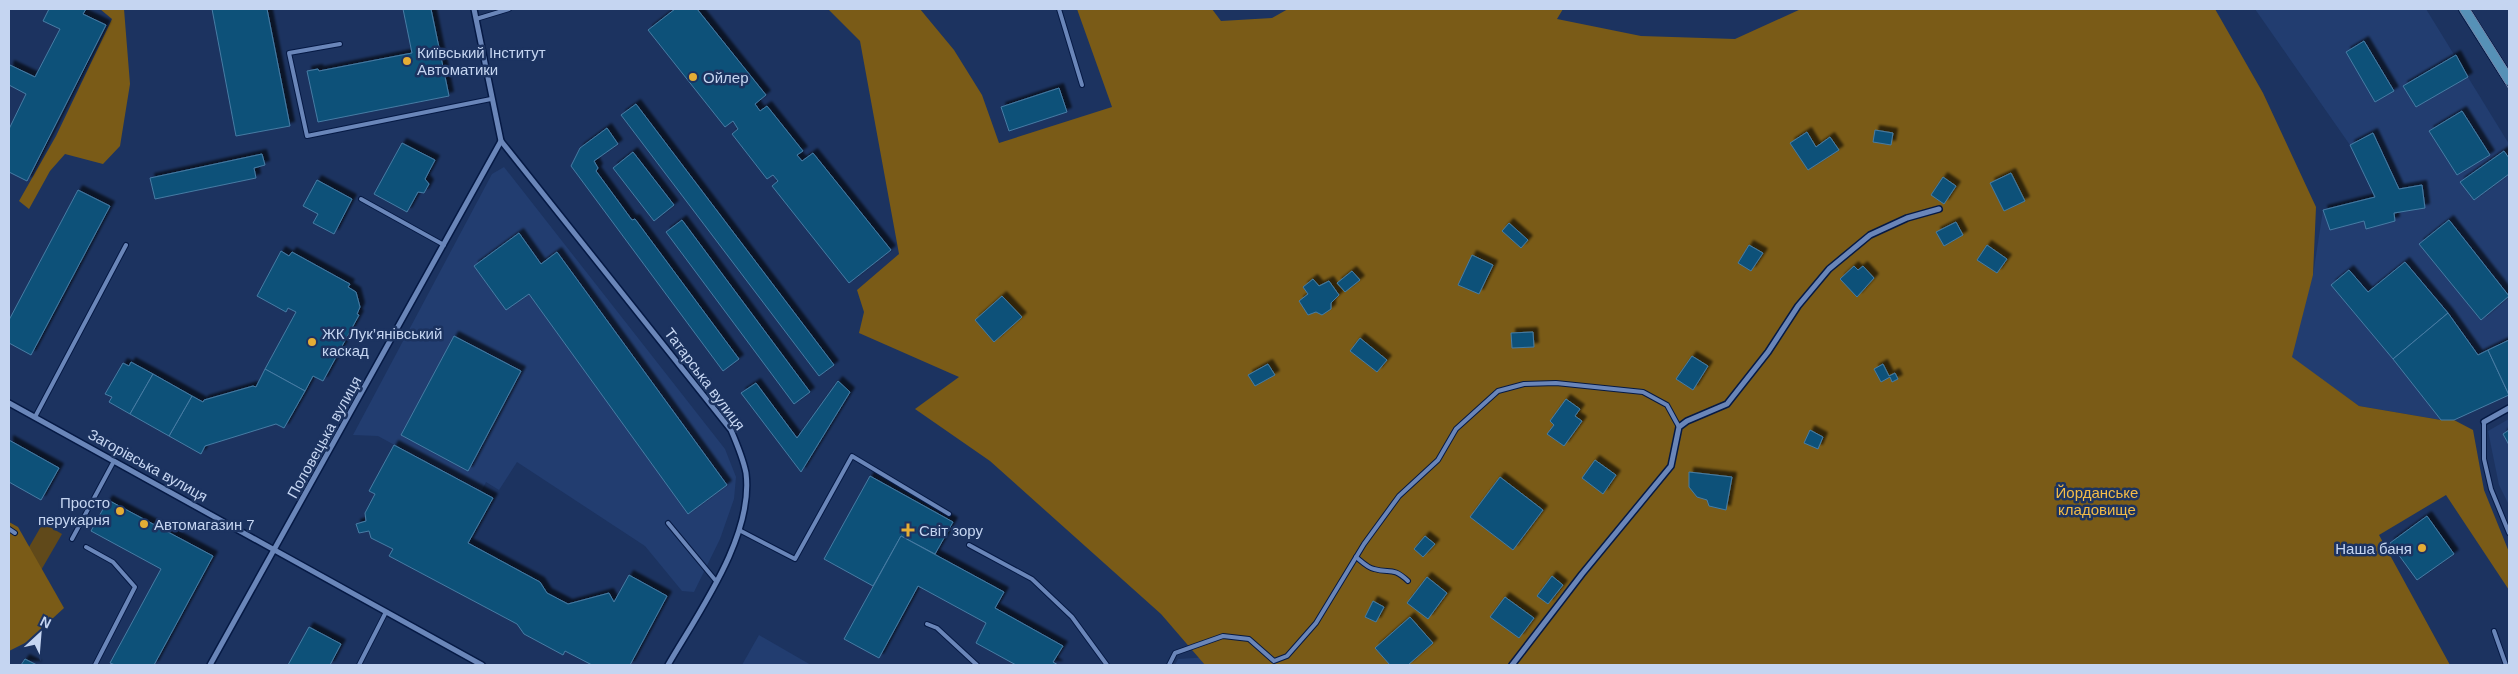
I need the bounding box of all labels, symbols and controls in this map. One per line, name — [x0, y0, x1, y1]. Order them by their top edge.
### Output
place label: Київський Інститут Автоматики — [417, 44, 546, 78]
marker: Київський Інститут Автоматики — [401, 55, 413, 67]
place label: Ойлер — [703, 69, 748, 86]
marker: Ойлер — [687, 71, 699, 83]
place label: ЖК Лук’янівський каскад — [322, 325, 442, 359]
street label: Татарська вулиця — [661, 325, 749, 433]
marker: ЖК Лук’янівський каскад — [306, 336, 318, 348]
street label: Половецька вулиця — [283, 373, 365, 501]
street label: Загорівська вулиця — [85, 425, 211, 505]
park label: Йорданське кладовище — [2056, 484, 2138, 518]
place label: Просто перукарня — [38, 494, 110, 528]
marker: Просто перукарня — [114, 505, 126, 517]
place label: Автомагазин 7 — [154, 516, 255, 533]
marker: Автомагазин 7 — [138, 518, 150, 530]
place label: Світ зору — [919, 522, 983, 539]
marker: Світ зору — [901, 523, 915, 537]
place label: Наша баня — [2335, 540, 2412, 557]
marker: Наша баня — [2416, 542, 2428, 554]
north arrow — [15, 609, 65, 659]
text: N — [38, 613, 54, 632]

